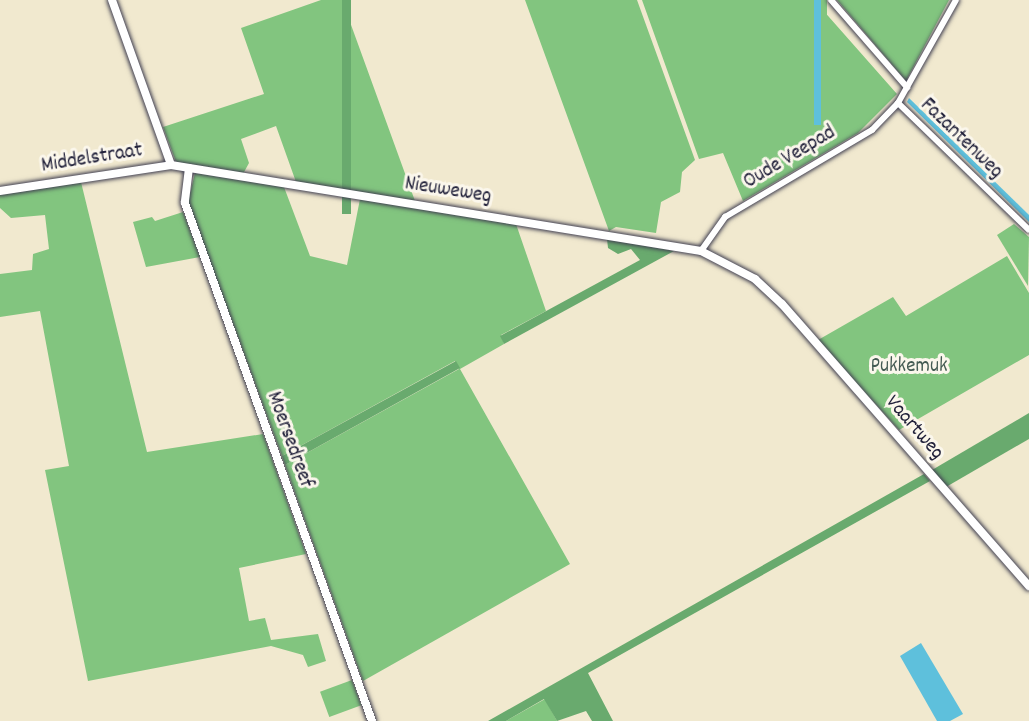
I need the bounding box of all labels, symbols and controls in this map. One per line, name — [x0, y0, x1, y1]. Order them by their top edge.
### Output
street label: Fazantenweg — [914, 93, 1008, 185]
street label: Oude Veepad — [739, 121, 841, 195]
street label: Middelstraat — [40, 139, 144, 179]
street label: Nieuweweg — [403, 172, 493, 210]
park label: Pukkemuk — [870, 354, 948, 380]
street label: Moersedreef — [260, 389, 318, 491]
street label: Vaartweg — [879, 391, 949, 465]

